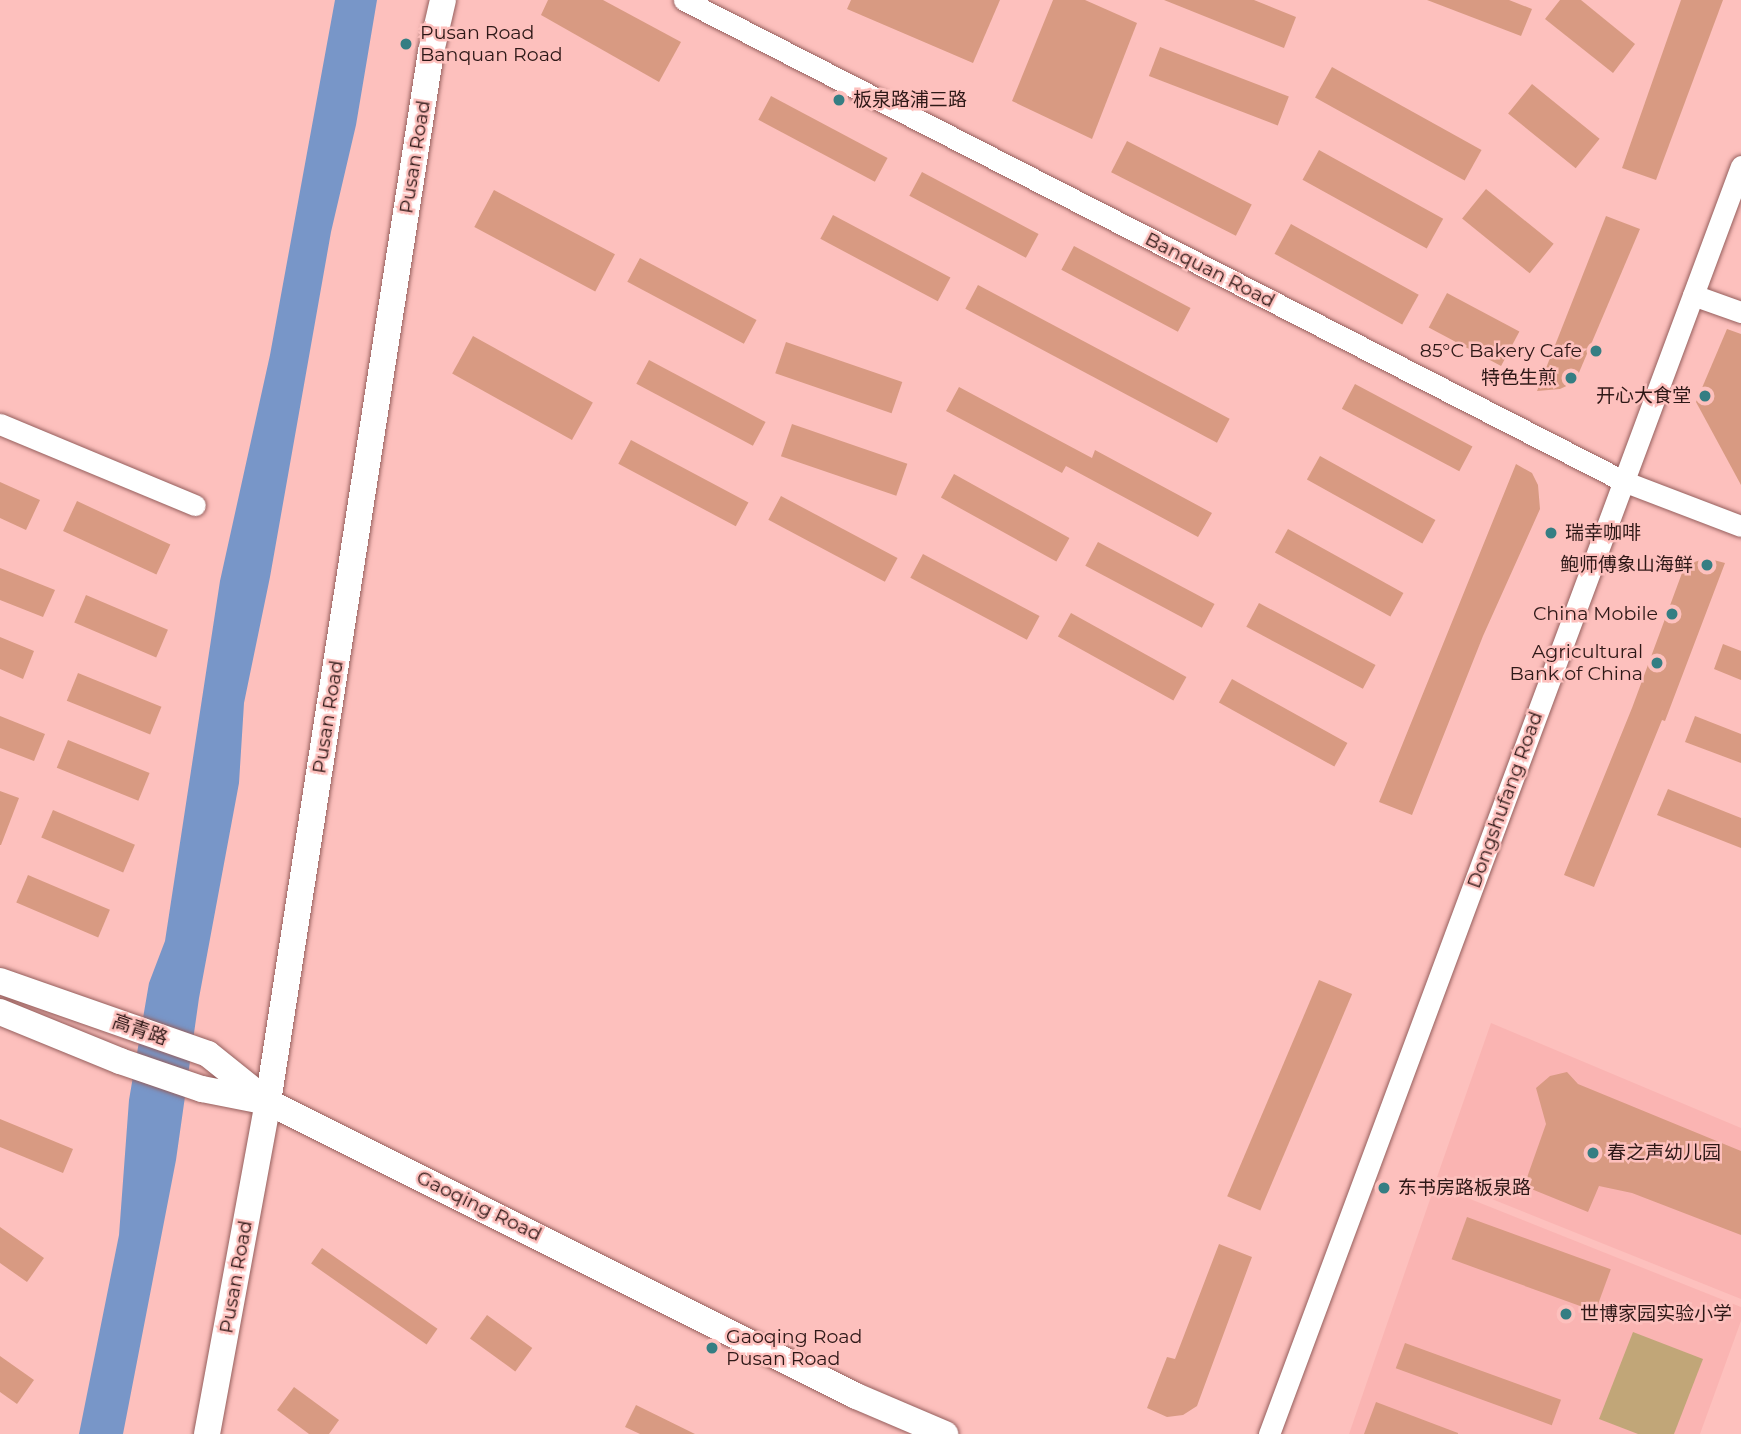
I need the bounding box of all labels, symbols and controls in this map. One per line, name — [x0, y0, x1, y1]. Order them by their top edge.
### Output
place label: Pusan Road Banquan Road — [420, 22, 563, 66]
marker: Pusan Road Banquan Road — [398, 36, 414, 52]
place label: 板泉路浦三路 — [853, 89, 967, 111]
marker: 板泉路浦三路 — [831, 92, 847, 108]
street label: Pusan Road — [395, 99, 435, 215]
street label: Banquan Road — [1141, 227, 1279, 313]
place label: 85°C Bakery Cafe — [1420, 340, 1582, 362]
marker: 85°C Bakery Cafe — [1588, 343, 1604, 359]
place label: 特色生煎 — [1481, 367, 1557, 389]
marker: 特色生煎 — [1563, 370, 1579, 386]
place label: 开心大食堂 — [1596, 385, 1691, 407]
marker: 开心大食堂 — [1697, 388, 1713, 404]
place label: 瑞幸咖啡 — [1565, 522, 1641, 544]
marker: 瑞幸咖啡 — [1543, 525, 1559, 541]
place label: 鲍师傅象山海鲜 — [1560, 554, 1693, 576]
marker: 鲍师傅象山海鲜 — [1699, 557, 1715, 573]
place label: China Mobile — [1533, 603, 1658, 625]
marker: China Mobile — [1664, 606, 1680, 622]
place label: Agricultural Bank of China — [1509, 641, 1643, 685]
marker: Agricultural Bank of China — [1649, 655, 1665, 671]
street label: Pusan Road — [308, 659, 348, 775]
street label: Dongshufang Road — [1462, 709, 1548, 891]
street label: 高青路 — [109, 1010, 171, 1050]
place label: 春之声幼儿园 — [1607, 1142, 1721, 1164]
marker: 春之声幼儿园 — [1585, 1145, 1601, 1161]
street label: Gaoqing Road — [413, 1166, 545, 1246]
place label: 东书房路板泉路 — [1398, 1177, 1531, 1199]
marker: 东书房路板泉路 — [1376, 1180, 1392, 1196]
street label: Pusan Road — [215, 1219, 257, 1335]
place label: 世博家园实验小学 — [1580, 1303, 1732, 1325]
marker: 世博家园实验小学 — [1558, 1306, 1574, 1322]
place label: Gaoqing Road Pusan Road — [726, 1326, 862, 1370]
marker: Gaoqing Road Pusan Road — [704, 1340, 720, 1356]

